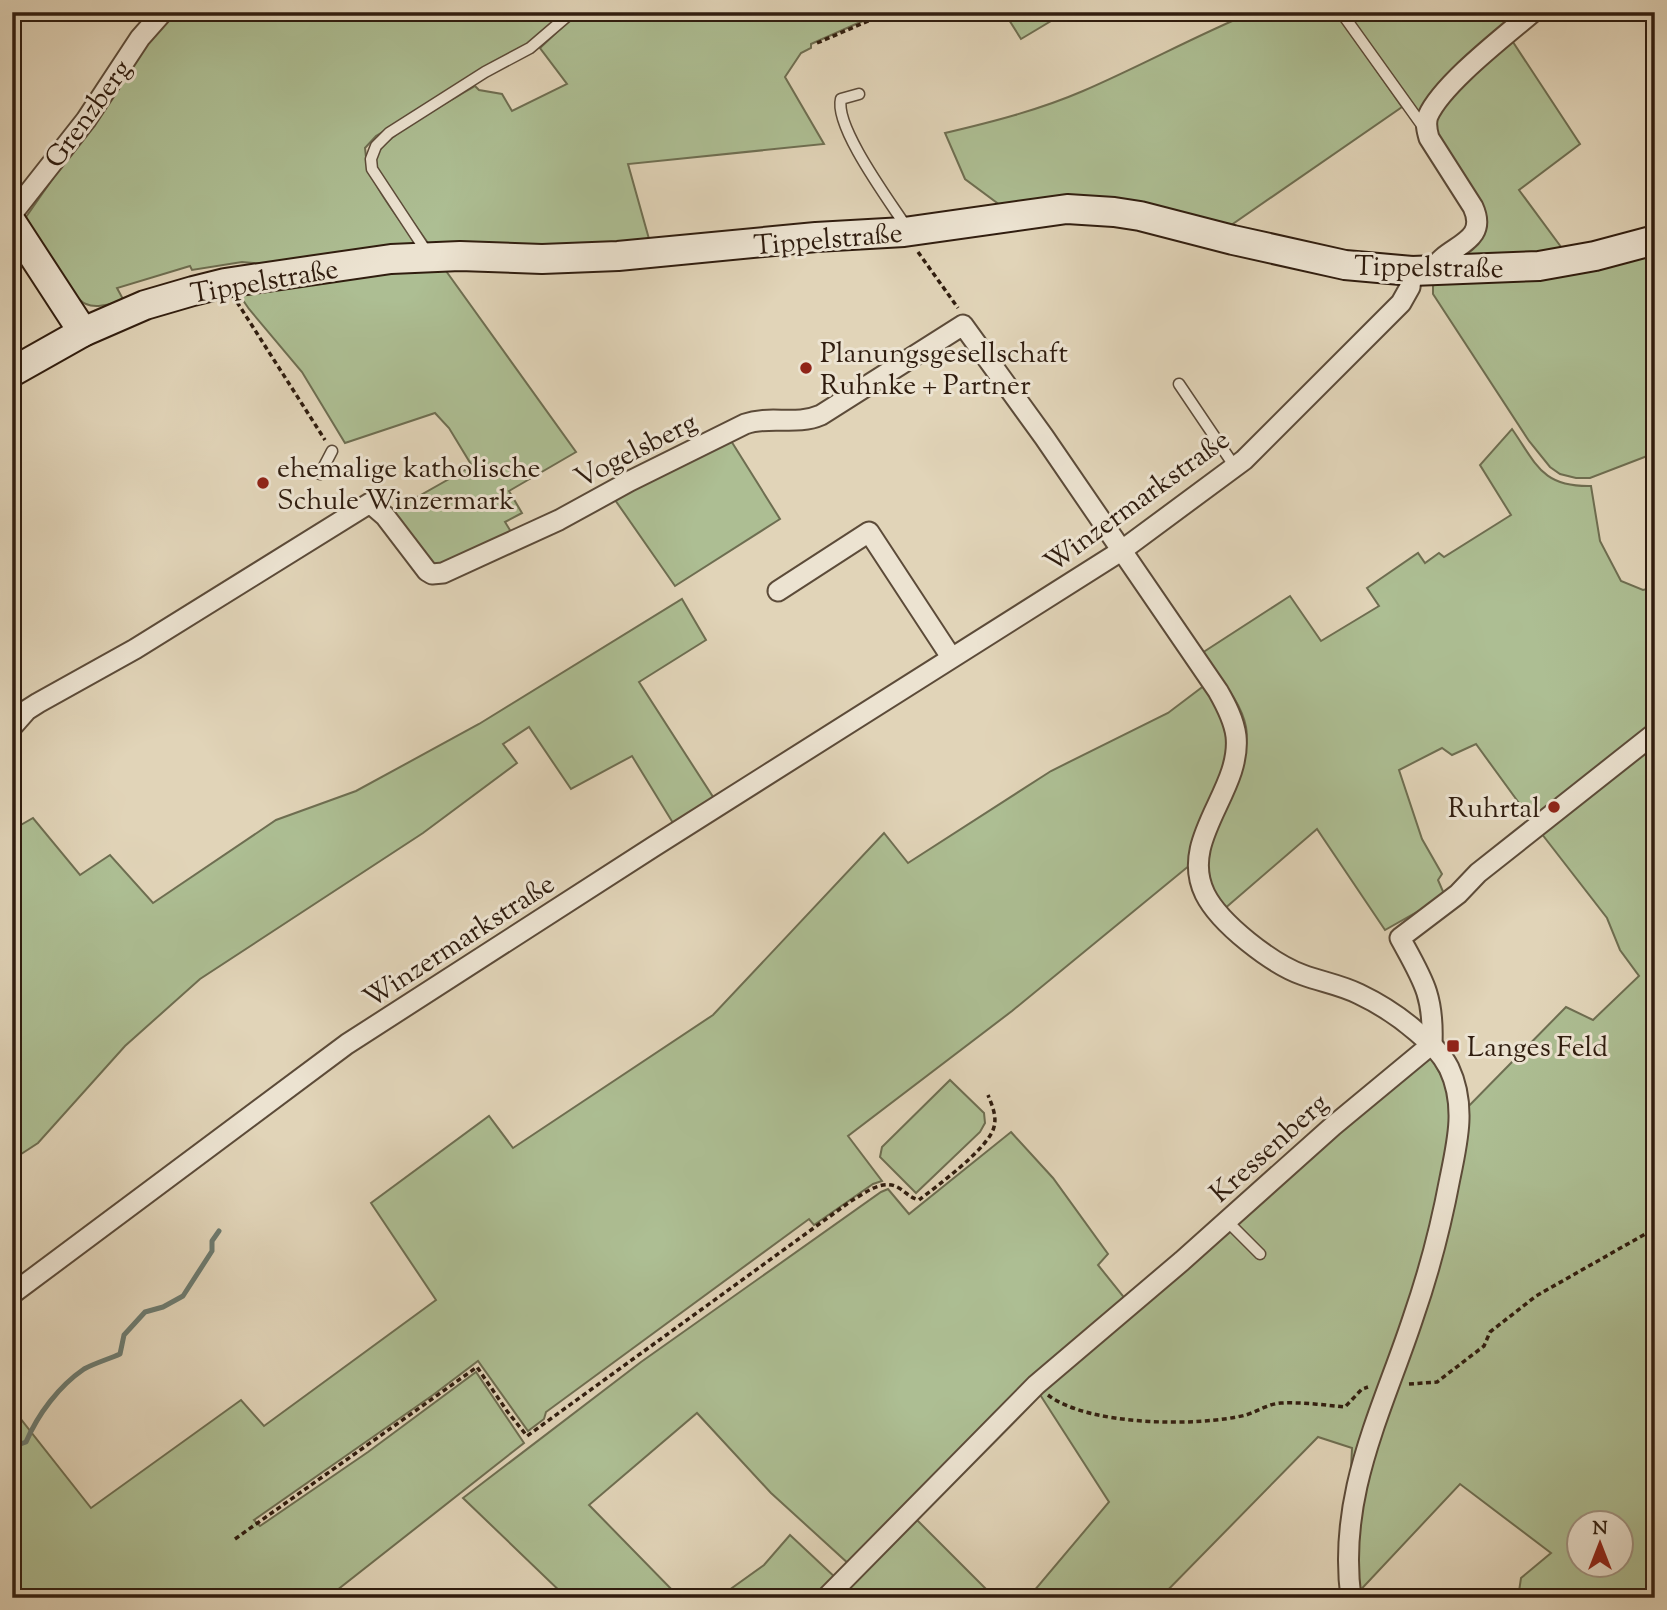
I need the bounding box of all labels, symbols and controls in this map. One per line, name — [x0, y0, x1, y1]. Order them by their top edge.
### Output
street label: Grenzberg — [36, 52, 143, 177]
street label: Tippelstraße — [752, 215, 904, 267]
street label: Tippelstraße — [1354, 248, 1504, 290]
street label: Tippelstraße — [187, 250, 342, 316]
place label: Planungsgesellschaft Ruhnke + Partner — [820, 335, 1068, 407]
marker: Planungsgesellschaft Ruhnke + Partner — [798, 360, 814, 376]
street label: Vogelsberg — [568, 404, 705, 500]
street label: Winzermarkstraße — [1037, 421, 1239, 584]
place label: ehemalige katholische Schule Winzermark — [277, 450, 541, 522]
marker: ehemalige katholische Schule Winzermark — [255, 475, 271, 491]
place label: Ruhrtal — [1448, 790, 1540, 830]
marker: Ruhrtal — [1546, 799, 1562, 815]
street label: Winzermarkstraße — [356, 866, 563, 1020]
place label: Langes Feld — [1467, 1029, 1608, 1069]
marker: Langes Feld — [1445, 1038, 1461, 1054]
street label: Kressenberg — [1202, 1085, 1338, 1213]
north arrow — [1566, 1508, 1636, 1578]
text: N — [1592, 1516, 1608, 1543]

